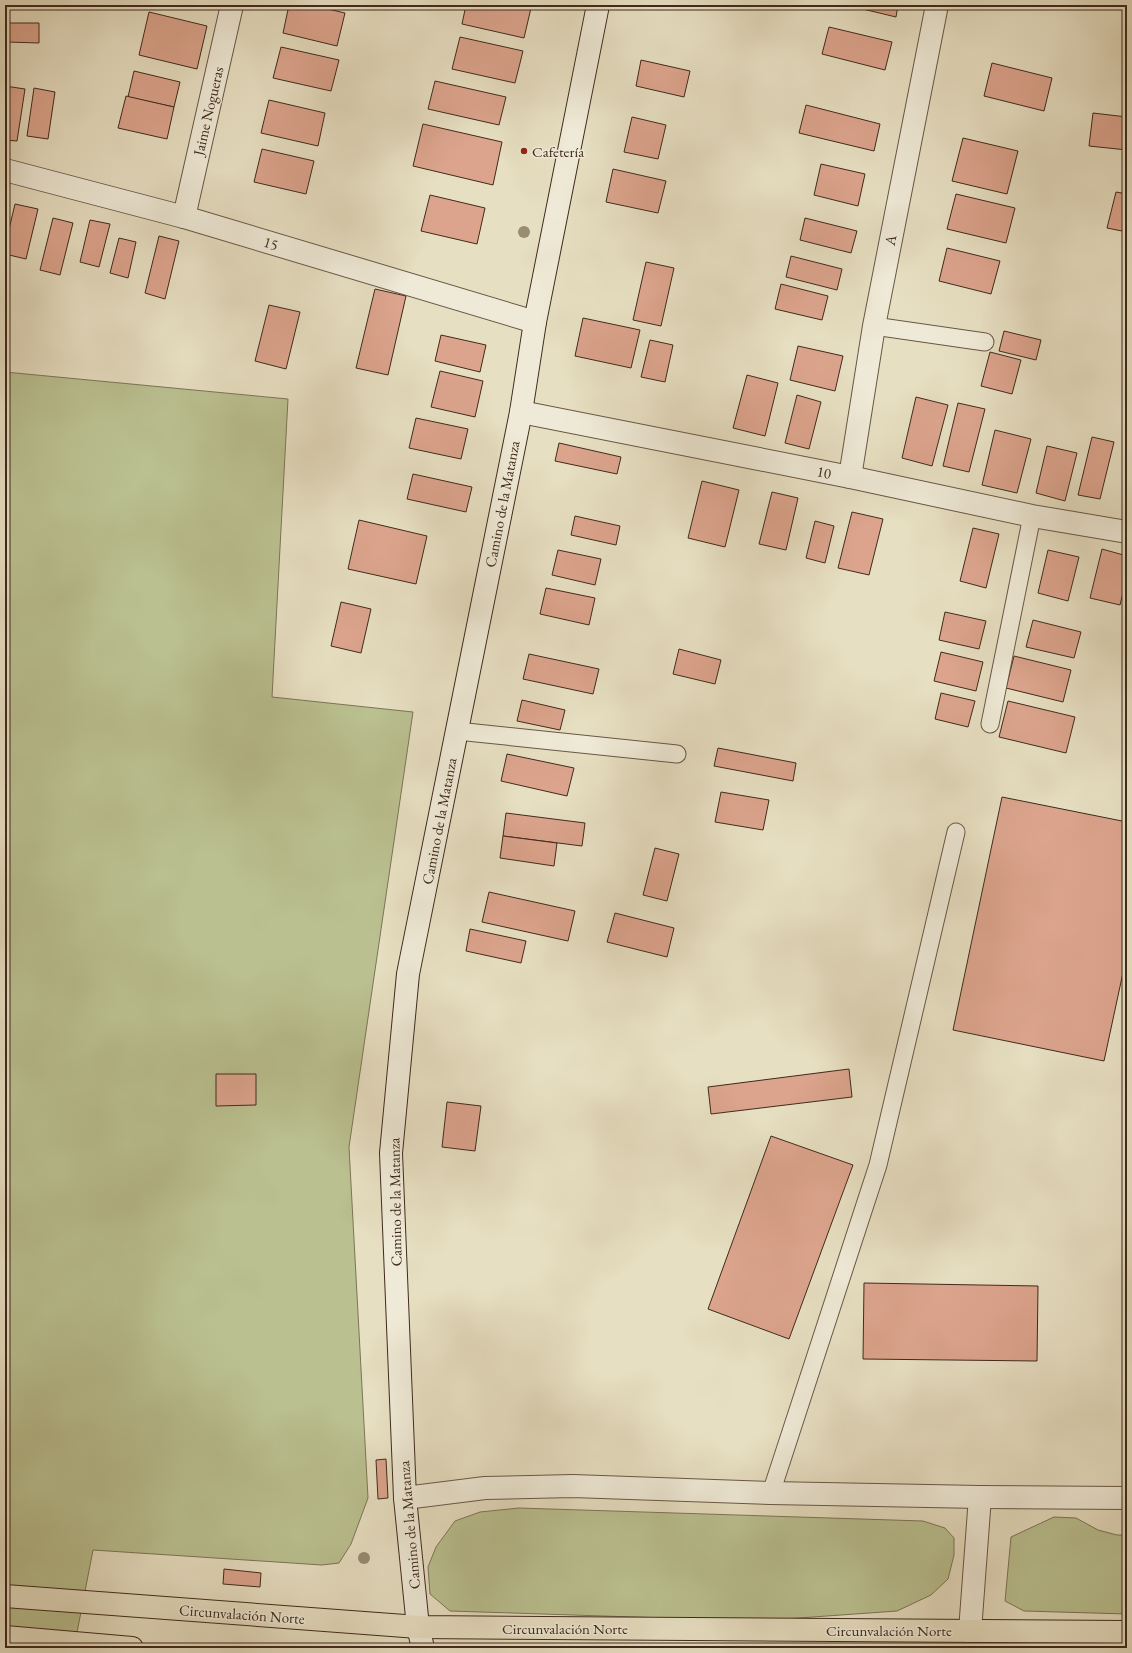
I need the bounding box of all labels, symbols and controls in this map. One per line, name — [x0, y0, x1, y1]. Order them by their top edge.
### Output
street label: Jaime Nogueras — [188, 65, 227, 159]
place label: Cafetería — [532, 142, 584, 161]
marker: Cafetería — [519, 146, 529, 156]
street label: 15 — [261, 232, 281, 254]
street label: A — [879, 232, 900, 248]
street label: Camino de la Matanza — [480, 439, 524, 569]
street label: 10 — [815, 461, 833, 483]
street label: Camino de la Matanza — [417, 756, 461, 886]
street label: Camino de la Matanza — [384, 1137, 406, 1267]
street label: Camino de la Matanza — [394, 1460, 424, 1590]
street label: Circunvalación Norte — [179, 1600, 306, 1628]
street label: Circunvalación Norte — [502, 1619, 628, 1638]
street label: Circunvalación Norte — [826, 1621, 952, 1640]

